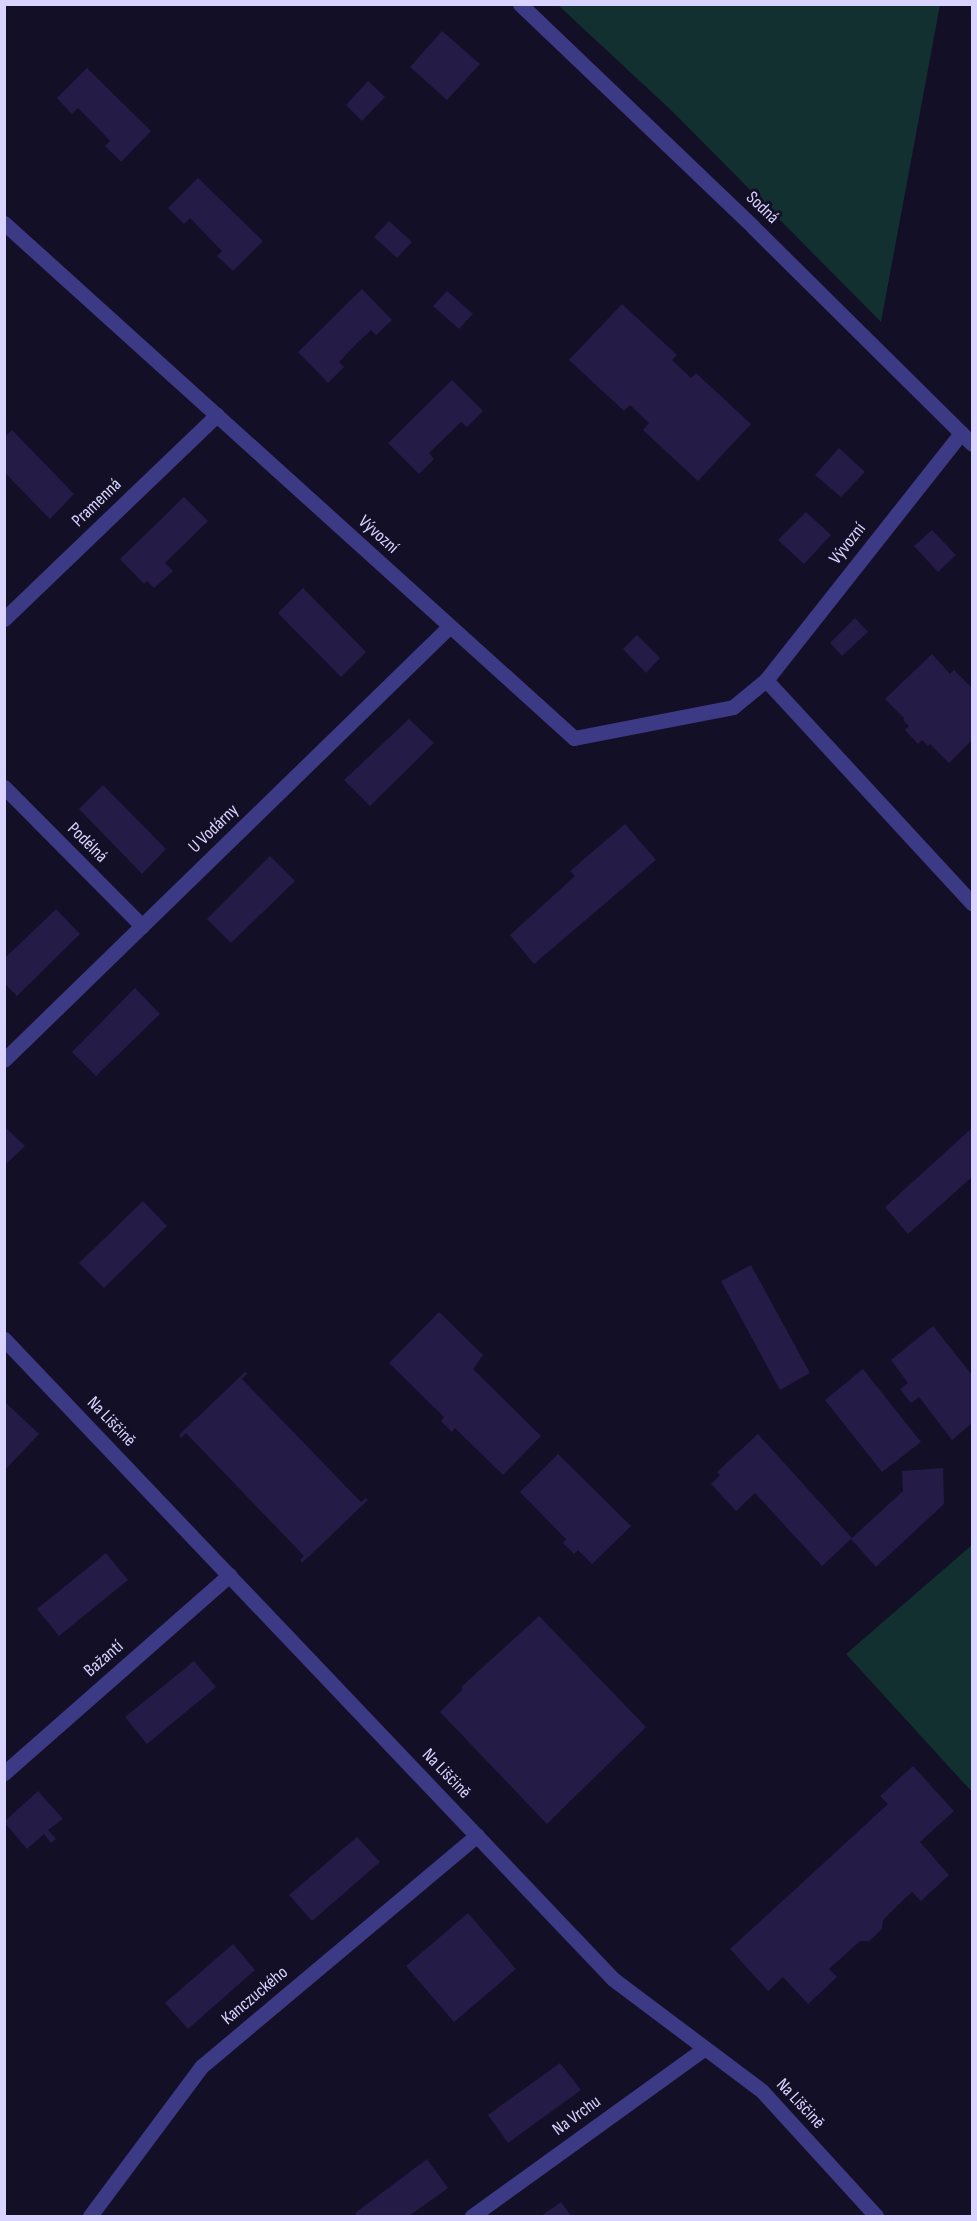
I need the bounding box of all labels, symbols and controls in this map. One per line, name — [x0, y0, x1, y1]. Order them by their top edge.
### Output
street label: Sodná — [741, 187, 783, 229]
street label: Pramenná — [68, 474, 126, 532]
street label: Vývozní — [353, 511, 403, 559]
street label: Vývozní — [825, 519, 871, 569]
street label: U Vodárny — [185, 800, 243, 858]
street label: Podélná — [62, 818, 112, 868]
street label: Na Liščině — [82, 1393, 140, 1451]
street label: Bažantí — [80, 1636, 128, 1682]
street label: Na Liščině — [417, 1745, 475, 1803]
street label: Kanczuckého — [217, 1962, 293, 2030]
street label: Na Liščině — [771, 2074, 829, 2134]
street label: Na Vrchu — [549, 2091, 605, 2141]

